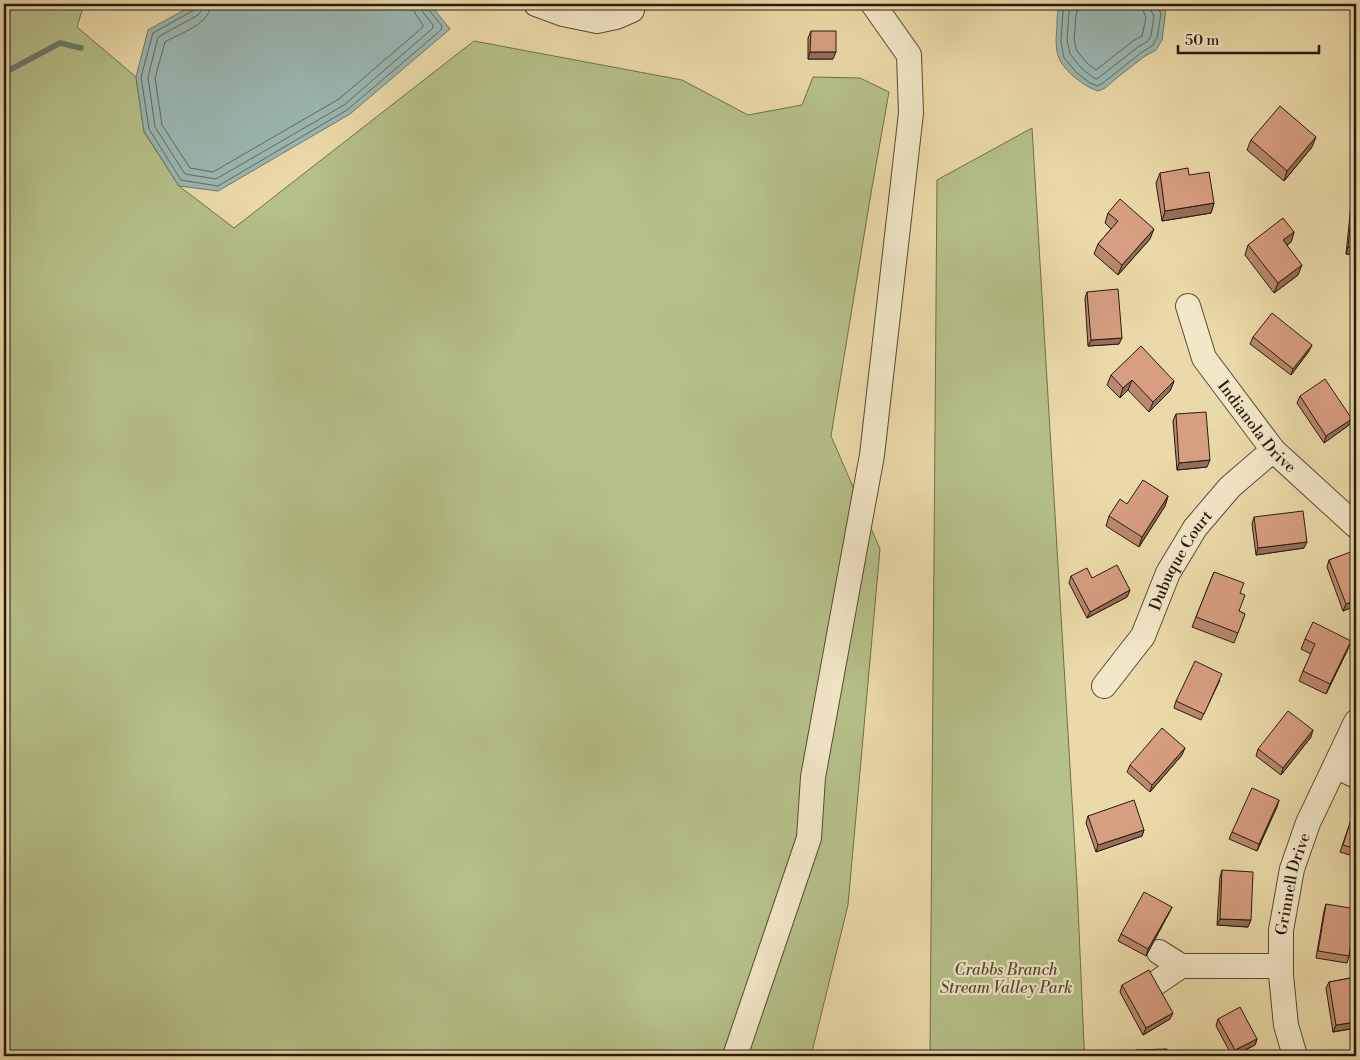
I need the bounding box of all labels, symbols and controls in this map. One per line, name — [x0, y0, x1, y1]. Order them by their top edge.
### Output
scale bar — [1178, 22, 1319, 54]
text: 50 m — [1185, 31, 1219, 50]
street label: Indianola Drive — [1213, 376, 1300, 477]
street label: Dubuque Court — [1145, 506, 1217, 614]
street label: Grinnell Drive — [1271, 830, 1315, 937]
park label: Crabbs Branch Stream Valley Park — [940, 960, 1072, 998]

